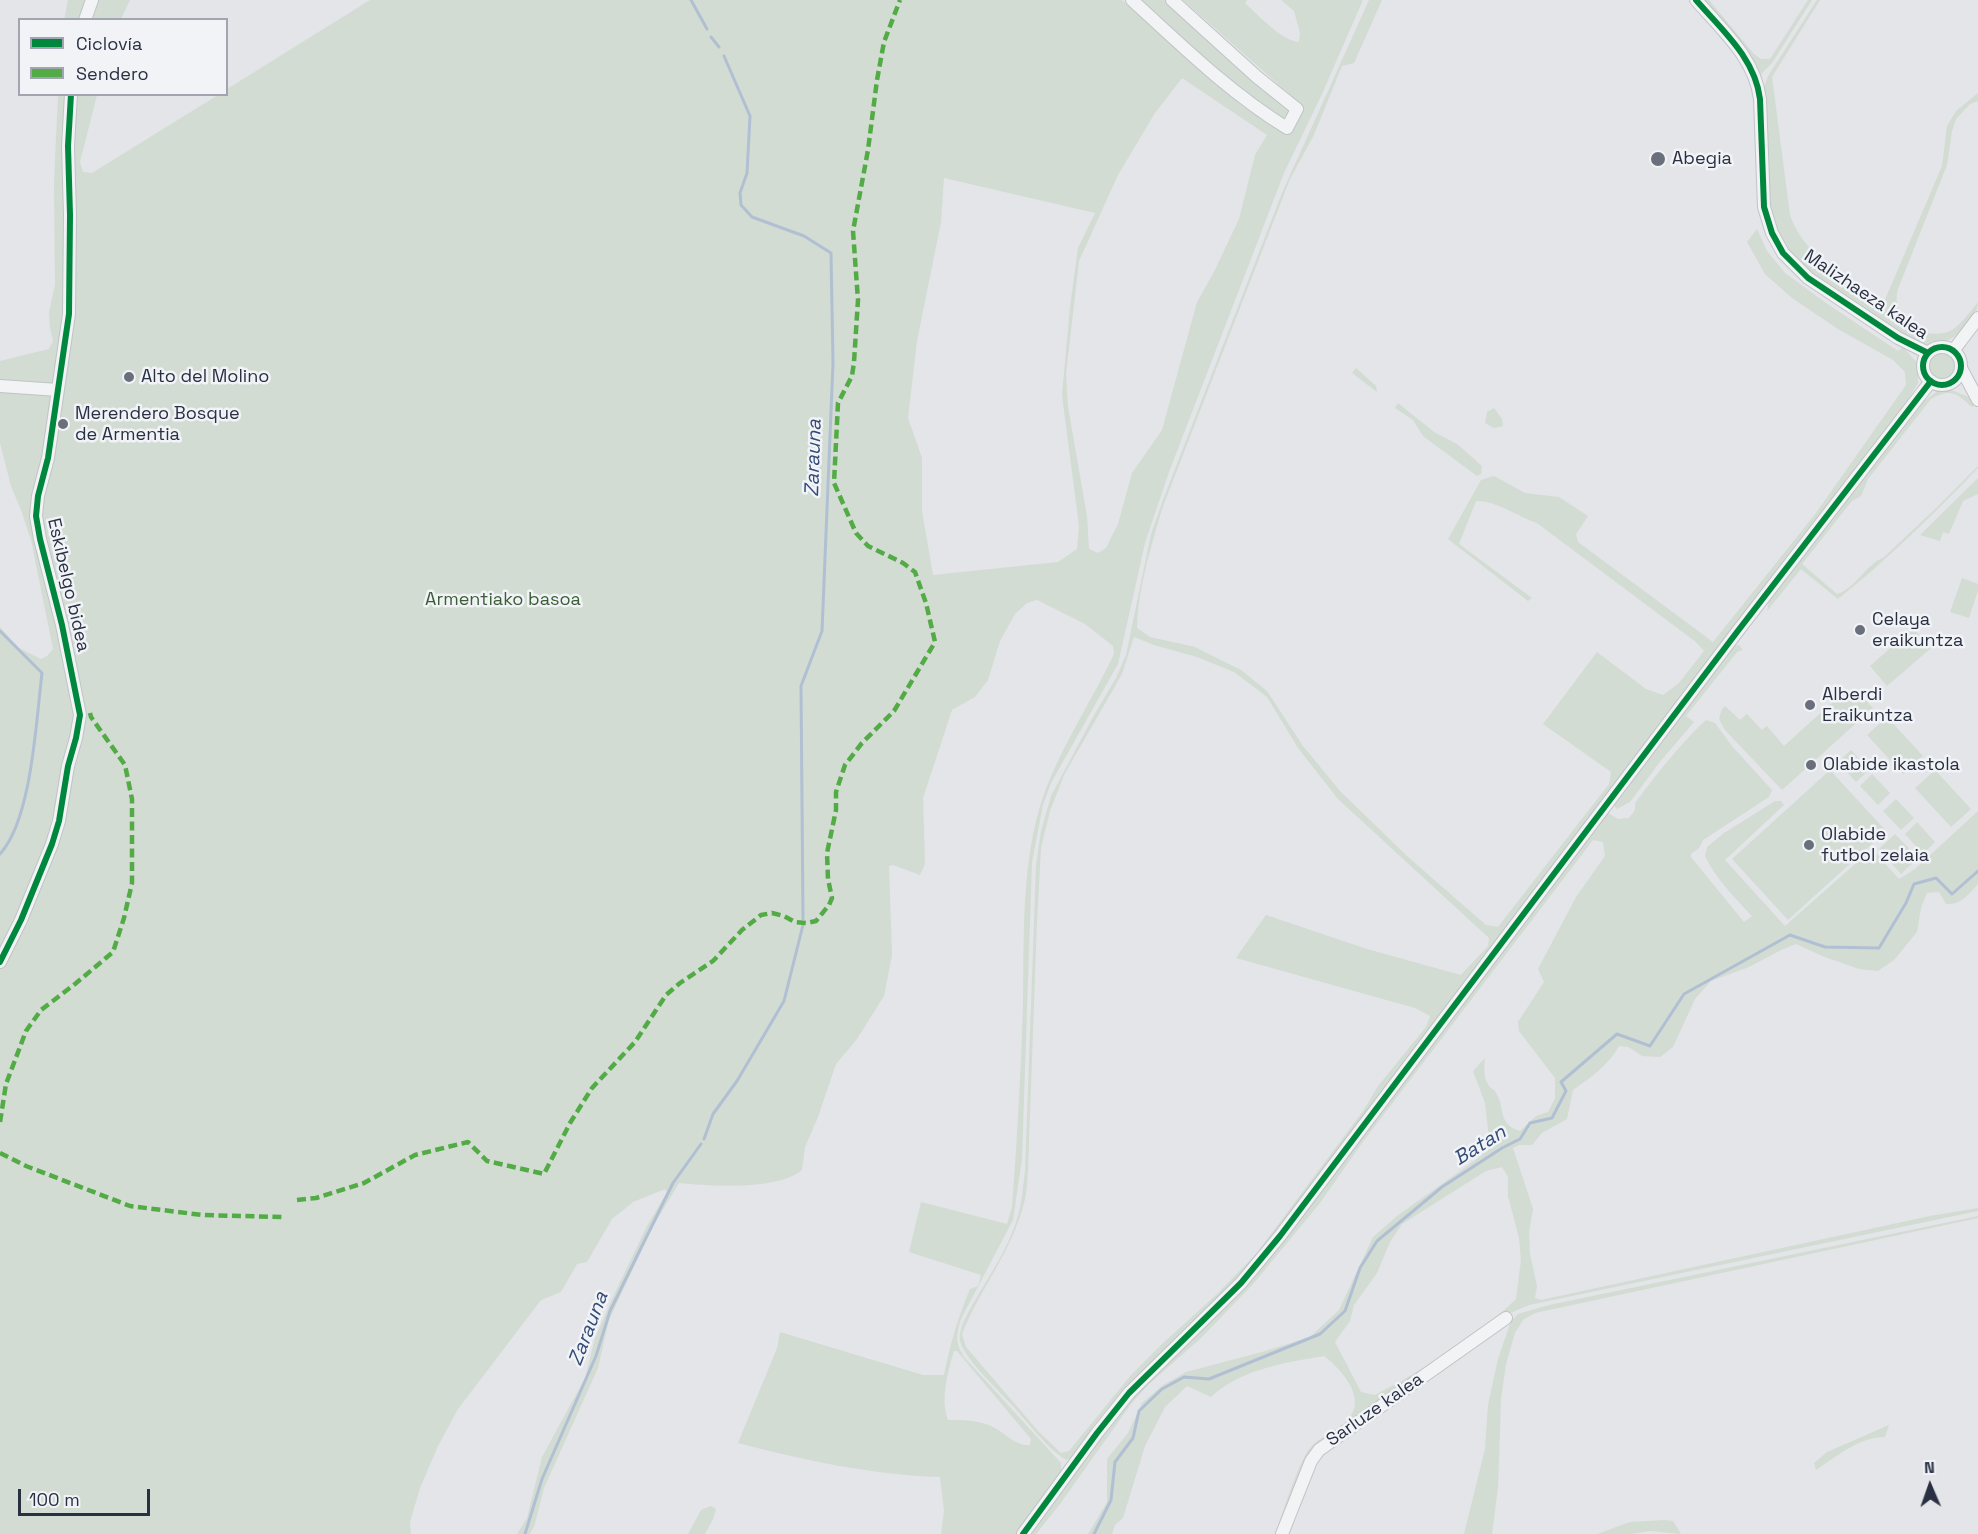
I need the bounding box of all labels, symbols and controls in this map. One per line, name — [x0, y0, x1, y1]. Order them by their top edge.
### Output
legend — [18, 18, 228, 96]
text: Ciclovía — [76, 32, 142, 55]
text: Sendero — [76, 62, 149, 85]
place label: Abegia — [1672, 148, 1732, 170]
marker: Abegia — [1649, 150, 1667, 168]
street label: Malizhaeza kalea — [1800, 245, 1932, 345]
place label: Alto del Molino — [141, 366, 269, 388]
marker: Alto del Molino — [122, 370, 136, 384]
place label: Merendero Bosque de Armentia — [75, 403, 240, 446]
marker: Merendero Bosque de Armentia — [56, 417, 70, 431]
water label: Zarauna — [801, 419, 827, 497]
street label: Eskibelgo bidea — [42, 516, 94, 654]
park label: Armentiako basoa — [425, 589, 581, 611]
place label: Celaya eraikuntza — [1872, 609, 1963, 652]
marker: Celaya eraikuntza — [1853, 623, 1867, 637]
place label: Alberdi Eraikuntza — [1822, 684, 1913, 726]
marker: Alberdi Eraikuntza — [1803, 698, 1817, 712]
place label: Olabide ikastola — [1823, 754, 1960, 776]
marker: Olabide ikastola — [1804, 758, 1818, 772]
place label: Olabide futbol zelaia — [1821, 824, 1929, 866]
marker: Olabide futbol zelaia — [1802, 838, 1816, 852]
water label: Batan — [1449, 1121, 1511, 1171]
water label: Zarauna — [564, 1289, 614, 1369]
street label: Sarluze kalea — [1322, 1369, 1428, 1451]
north arrow — [1900, 1456, 1960, 1516]
text: N — [1924, 1457, 1935, 1478]
scale bar — [21, 1477, 153, 1515]
text: 100 m — [29, 1488, 80, 1511]

